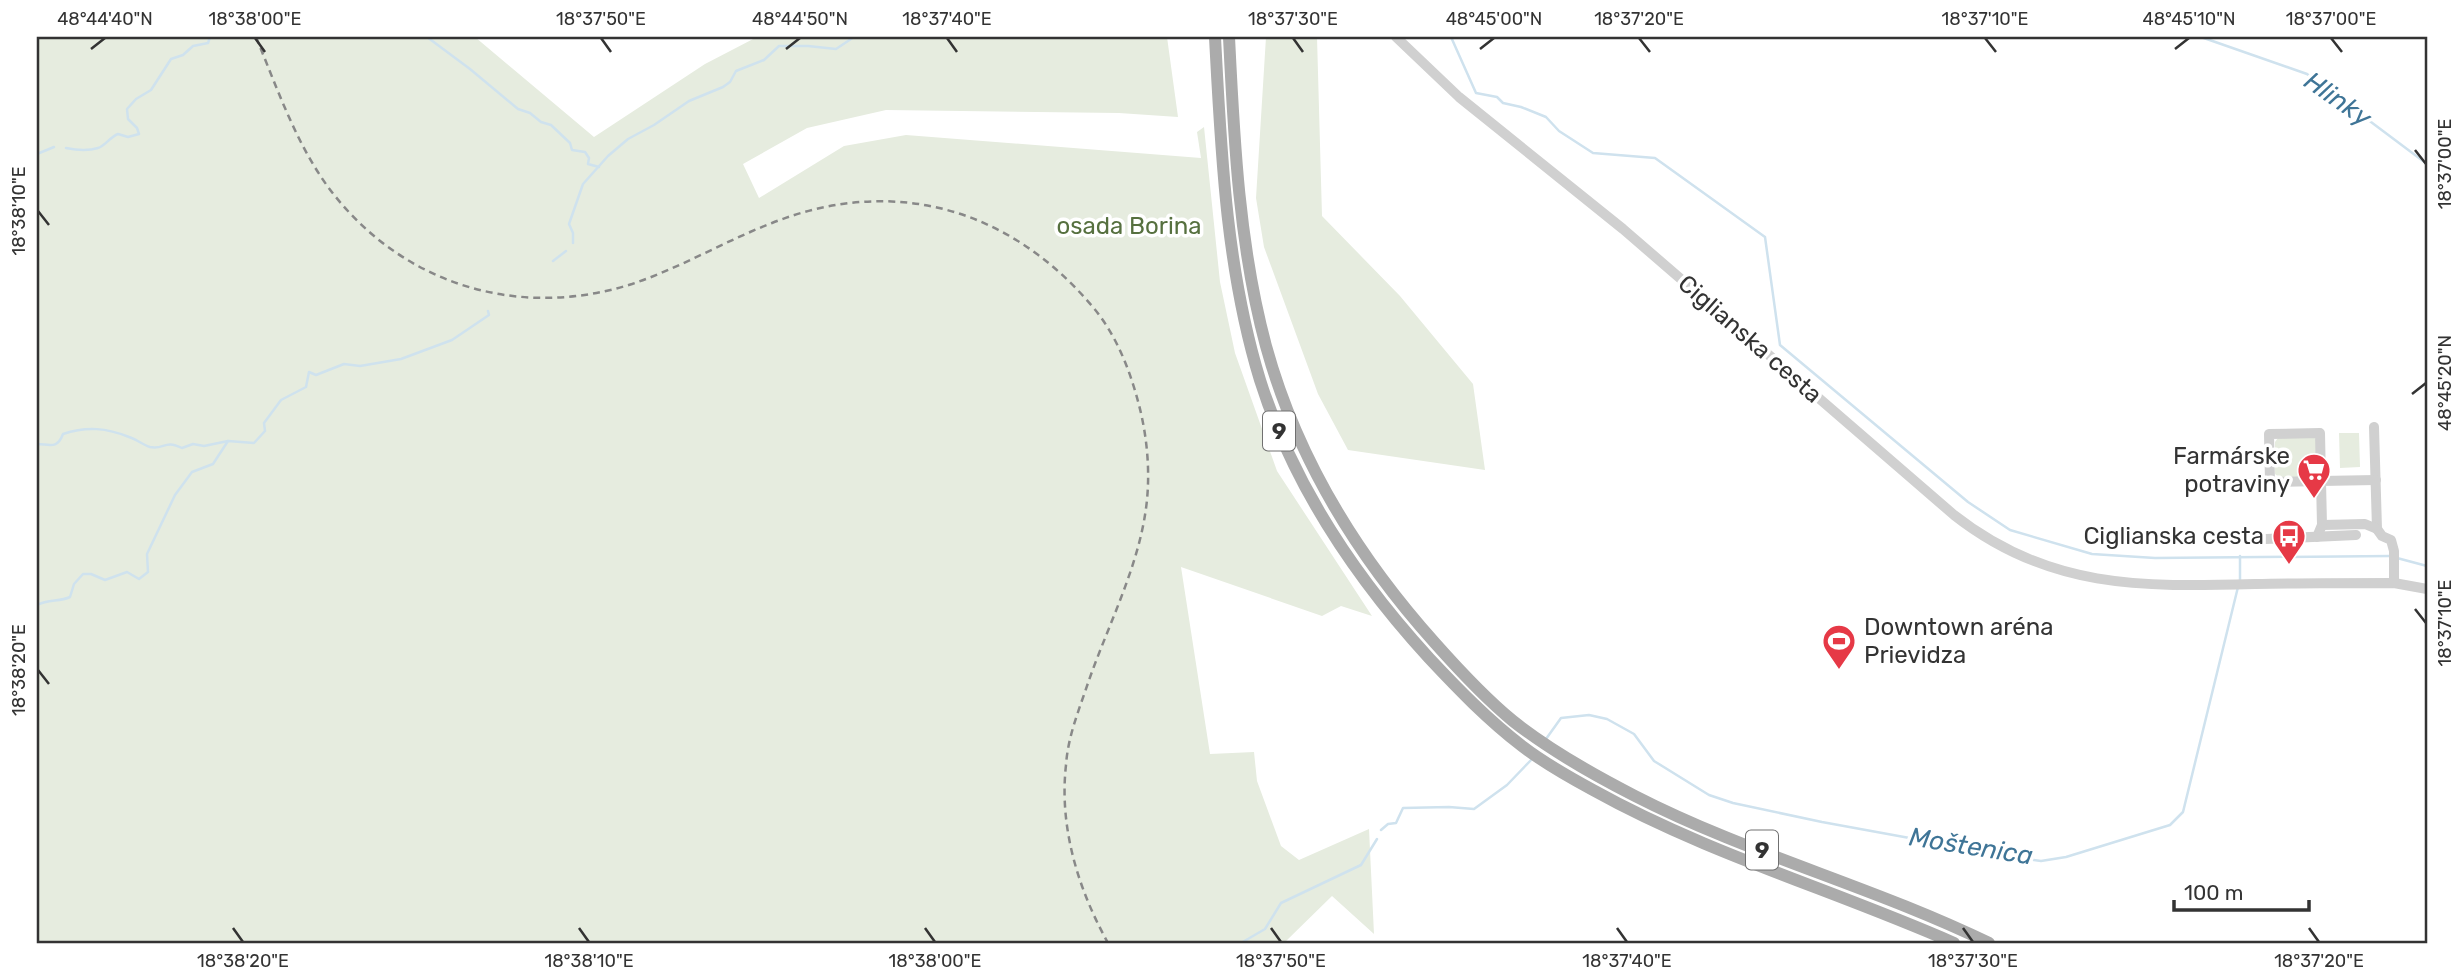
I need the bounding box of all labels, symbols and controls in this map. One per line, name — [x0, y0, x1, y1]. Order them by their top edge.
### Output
text: 48°44'40"N — [57, 8, 153, 30]
text: 18°38'00"E — [209, 8, 301, 30]
text: 18°37'50"E — [556, 8, 646, 30]
text: 48°44'50"N — [752, 8, 848, 30]
text: 18°37'40"E — [902, 8, 992, 30]
text: 18°37'30"E — [1248, 8, 1338, 30]
text: 48°45'00"N — [1446, 8, 1542, 30]
text: 18°37'20"E — [1594, 8, 1684, 30]
text: 18°37'10"E — [1942, 8, 2028, 30]
text: 48°45'10"N — [2142, 8, 2236, 30]
text: 18°37'00"E — [2286, 8, 2376, 30]
water label: Hlinky — [2298, 65, 2378, 134]
text: 18°37'00"E — [2434, 119, 2456, 209]
text: 18°38'10"E — [8, 166, 30, 256]
park label: osada Borina — [1056, 212, 1202, 240]
street label: Ciglianska cesta — [1673, 269, 1827, 409]
text: 48°45'20"N — [2434, 335, 2456, 431]
road number: 9 — [1263, 412, 1295, 450]
place label: Farmárske potraviny — [2173, 442, 2290, 498]
supermarket icon: Farmárske potraviny — [2295, 451, 2333, 500]
bus stop icon: Ciglianska cesta — [2270, 517, 2308, 566]
place label: Ciglianska cesta — [2083, 522, 2264, 550]
text: 18°37'10"E — [2434, 580, 2456, 666]
place label: Downtown aréna Prievidza — [1864, 613, 2053, 669]
sports icon: Downtown aréna Prievidza — [1820, 622, 1858, 671]
text: 18°38'20"E — [8, 624, 30, 716]
water label: Moštenica — [1907, 821, 2035, 872]
road number: 9 — [1746, 830, 1778, 870]
scale bar — [2174, 868, 2308, 912]
text: 100 m — [2184, 880, 2243, 905]
text: 18°38'20"E — [197, 950, 289, 972]
text: 18°38'10"E — [544, 950, 634, 972]
text: 18°38'00"E — [889, 950, 981, 972]
text: 18°37'50"E — [1236, 950, 1326, 972]
text: 18°37'40"E — [1582, 950, 1672, 972]
text: 18°37'30"E — [1928, 950, 2018, 972]
text: 18°37'20"E — [2274, 950, 2364, 972]

